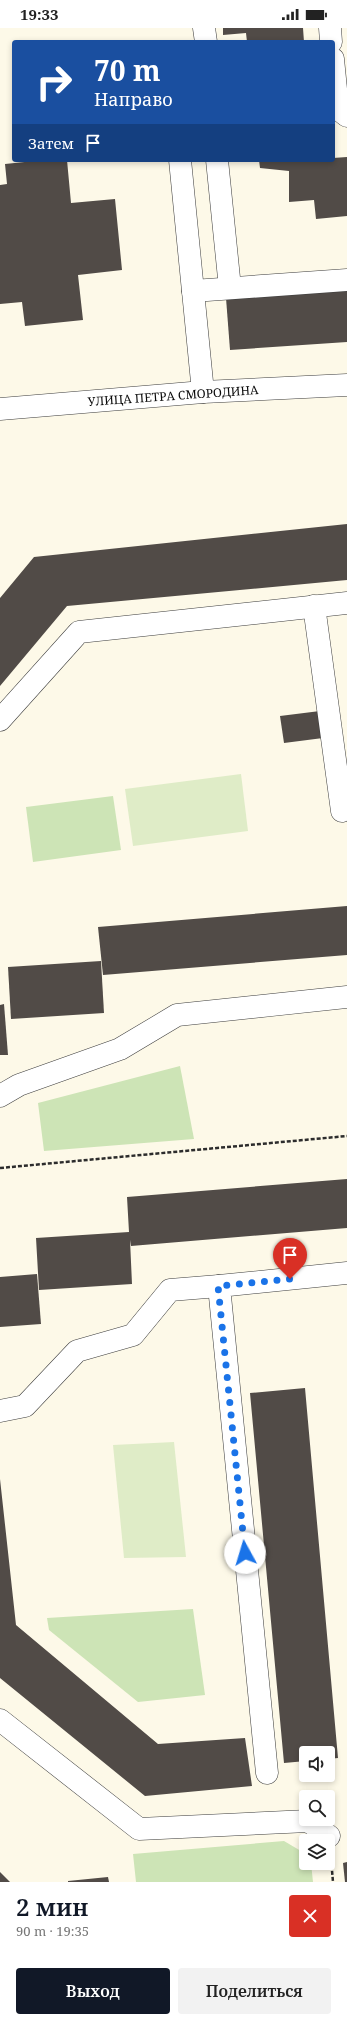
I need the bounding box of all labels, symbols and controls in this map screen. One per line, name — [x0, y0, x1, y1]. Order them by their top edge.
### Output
text: 19:33 — [20, 4, 58, 24]
text: 70 m — [94, 51, 161, 89]
icon: right — [28, 56, 80, 108]
text: Направо — [94, 87, 173, 111]
icon: arrive — [82, 132, 104, 154]
text: Затем — [28, 133, 74, 153]
street label: УЛИЦА ПЕТРА СМОРОДИНА — [87, 381, 259, 410]
pin — [273, 1238, 307, 1279]
icon: arrive — [279, 1244, 301, 1266]
position arrow — [224, 1532, 266, 1574]
map controls — [299, 1746, 335, 1870]
button: sound — [299, 1746, 335, 1782]
button: search — [299, 1790, 335, 1826]
button: layers — [299, 1834, 335, 1870]
text: 2 мин — [16, 1890, 88, 1923]
button: close — [289, 1895, 331, 1937]
text: 90 m · 19:35 — [16, 1922, 89, 1940]
button: Выход — [16, 1968, 170, 2014]
button: Поделиться — [178, 1968, 331, 2014]

